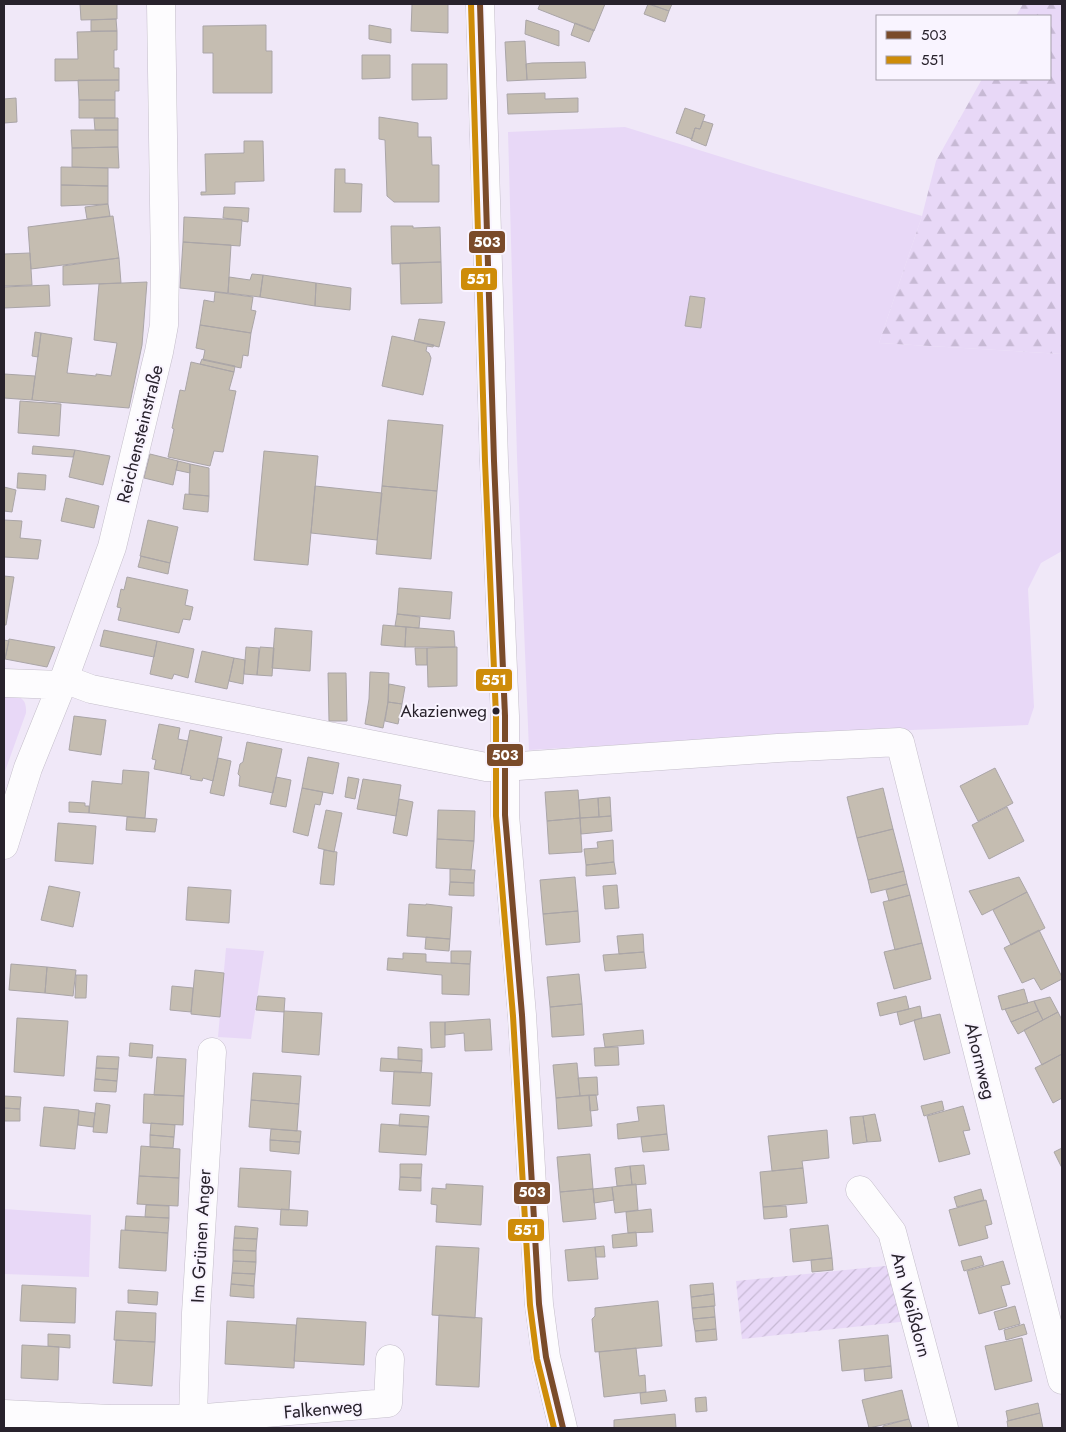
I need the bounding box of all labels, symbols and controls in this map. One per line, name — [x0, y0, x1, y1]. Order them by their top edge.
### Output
legend — [876, 15, 1051, 80]
text: 503 — [921, 24, 947, 46]
text: 551 — [921, 49, 945, 71]
line badge: 503 — [468, 230, 506, 254]
text: 503 — [474, 232, 501, 252]
line badge: 551 — [460, 267, 498, 291]
text: 551 — [466, 269, 492, 289]
street label: Reichensteinstraße — [110, 362, 170, 506]
line badge: 551 — [475, 668, 513, 692]
text: 551 — [481, 670, 507, 690]
place label: Akazienweg — [401, 699, 487, 723]
marker: Akazienweg — [491, 706, 501, 716]
line badge: 503 — [486, 743, 524, 767]
text: 503 — [492, 745, 519, 765]
street label: Ahornweg — [958, 1020, 1002, 1102]
street label: Im Grünen Anger — [185, 1168, 218, 1304]
line badge: 503 — [513, 1181, 551, 1205]
text: 503 — [519, 1182, 546, 1202]
line badge: 551 — [507, 1218, 545, 1242]
text: 551 — [513, 1220, 539, 1240]
street label: Am Weißdorn — [885, 1250, 937, 1360]
street label: Falkenweg — [282, 1393, 364, 1425]

